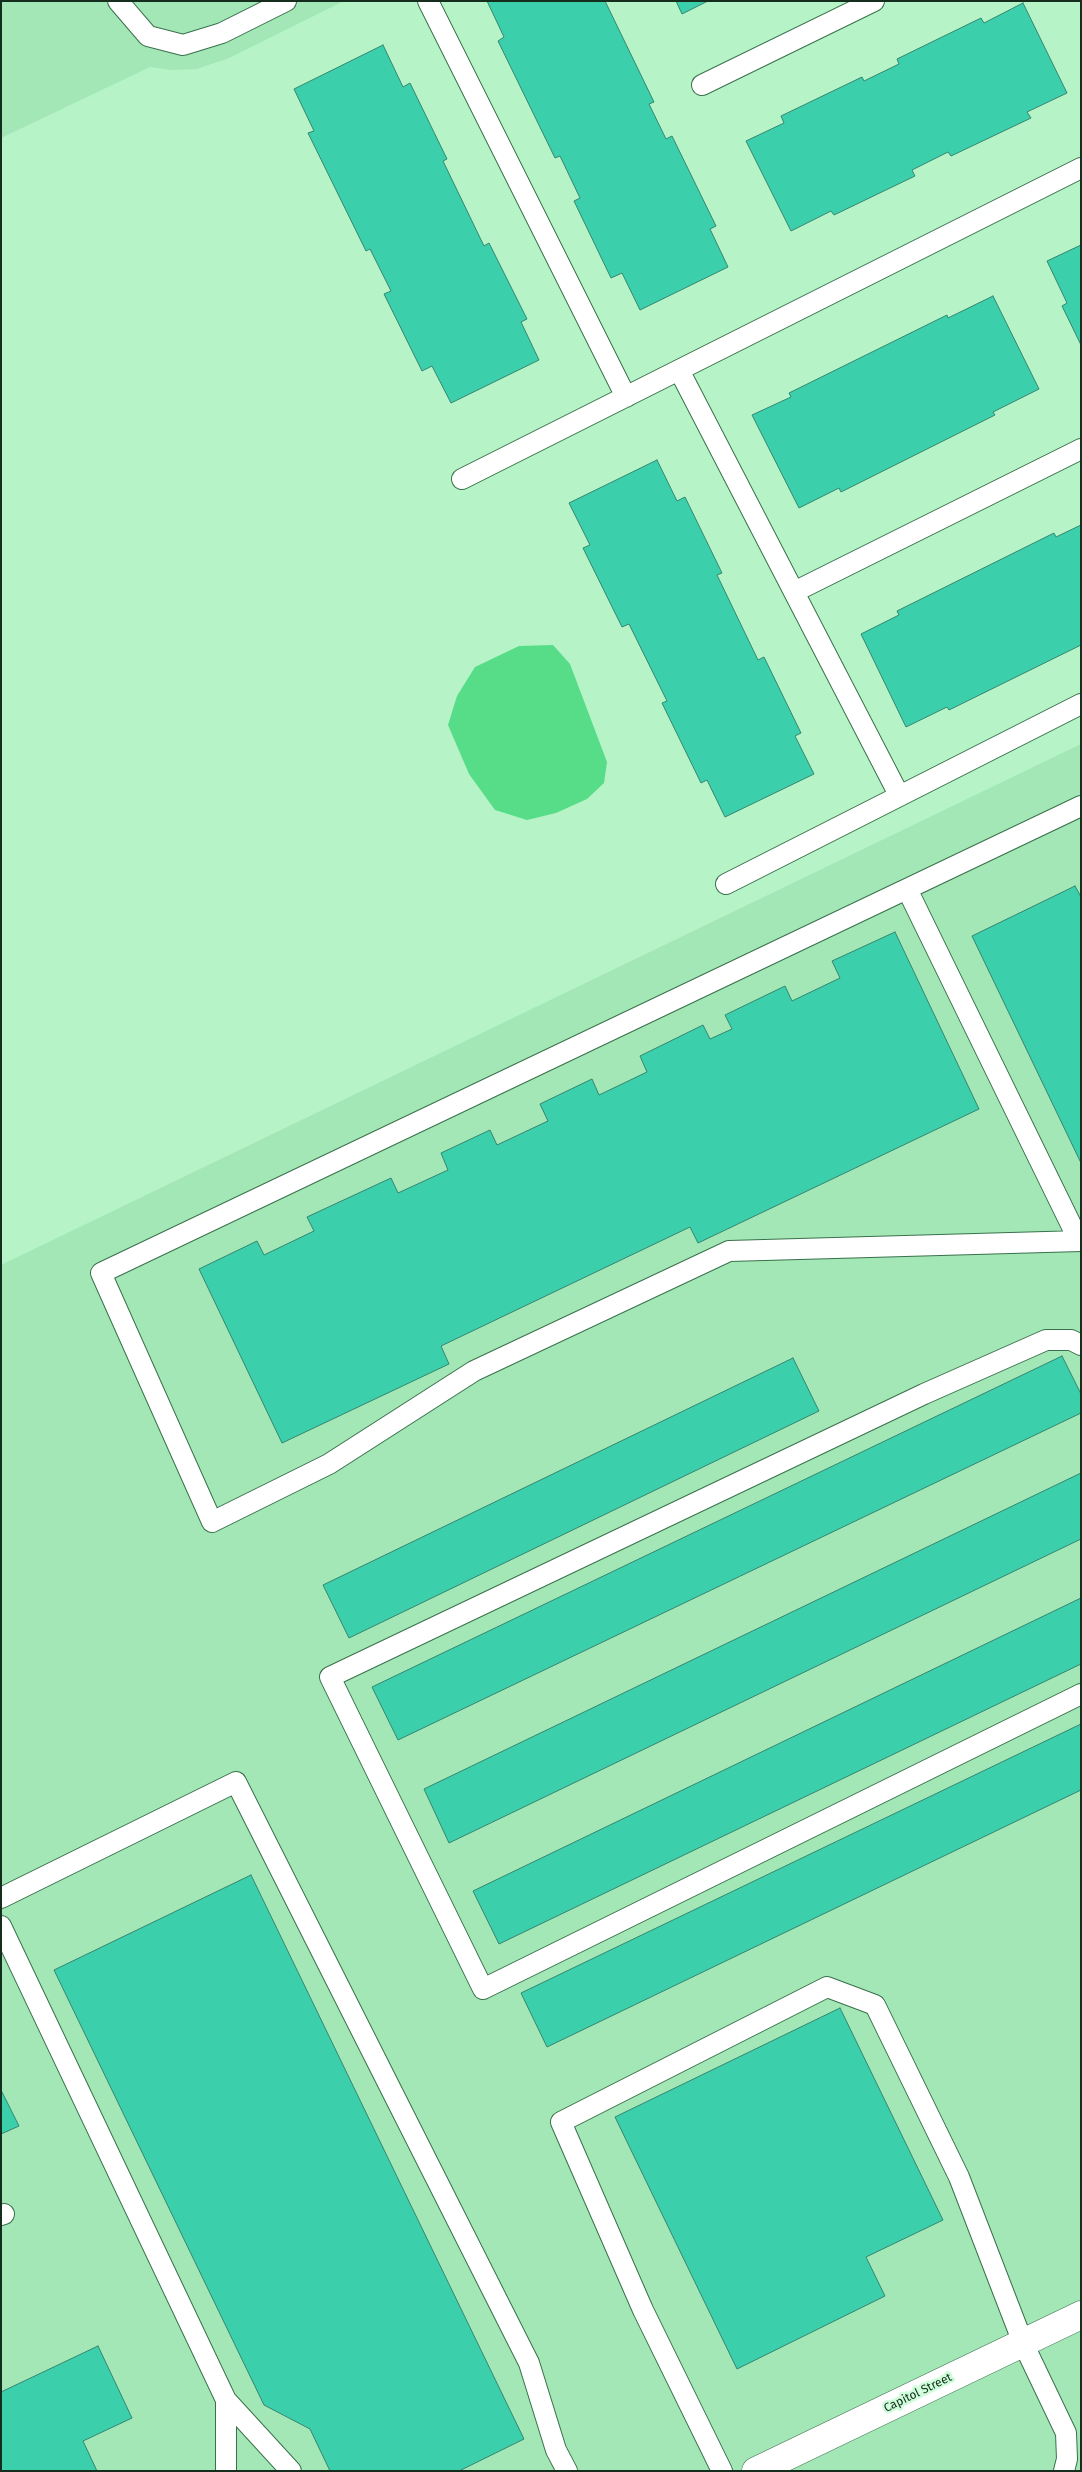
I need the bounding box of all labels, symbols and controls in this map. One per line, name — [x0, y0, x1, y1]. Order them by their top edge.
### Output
street label: Capitol Street — [882, 2370, 954, 2416]

